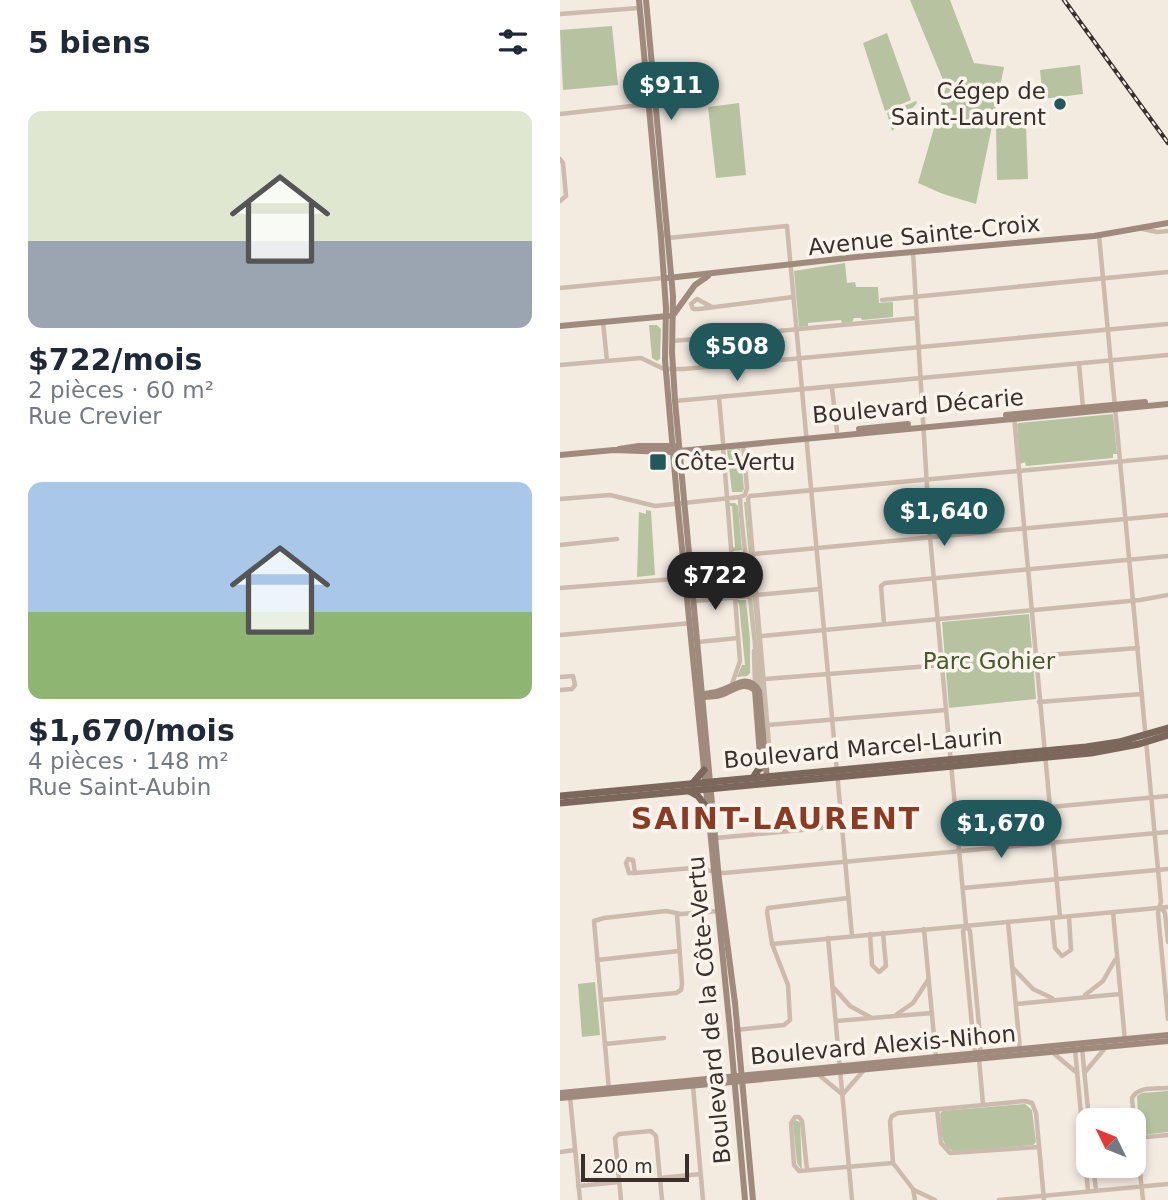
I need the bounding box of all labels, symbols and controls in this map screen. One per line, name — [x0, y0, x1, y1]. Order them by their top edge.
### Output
icon: filters — [494, 23, 532, 61]
text: 5 biens — [28, 25, 151, 60]
pin: $911 — [630, 62, 712, 122]
text: $911 — [639, 72, 703, 98]
place label: Cégep de Saint-Laurent — [891, 78, 1046, 130]
marker: Cégep de Saint-Laurent — [1052, 96, 1068, 112]
icon: home — [217, 156, 343, 282]
street label: Avenue Sainte-Croix — [807, 210, 1041, 260]
pin: $508 — [696, 324, 778, 383]
text: $508 — [705, 333, 769, 359]
text: $722/mois — [28, 342, 202, 377]
text: 2 pièces · 60 m² — [28, 377, 214, 403]
street label: Boulevard Décarie — [811, 384, 1025, 428]
text: Rue Crevier — [28, 403, 162, 429]
place label: Côte-Vertu — [674, 449, 795, 475]
marker: Côte-Vertu — [648, 452, 668, 472]
pin: $1,640 — [887, 489, 1001, 548]
text: $1,640 — [900, 498, 988, 524]
icon: home — [217, 527, 343, 653]
pin: $722 — [674, 552, 756, 612]
text: $722 — [683, 562, 747, 588]
park label: Parc Gohier — [923, 648, 1056, 674]
text: $1,670/mois — [28, 713, 235, 748]
street label: Boulevard Marcel-Laurin — [722, 723, 1004, 773]
text: 4 pièces · 148 m² — [28, 748, 229, 774]
text: Rue Saint-Aubin — [28, 774, 211, 800]
pin: $1,670 — [944, 800, 1058, 860]
district label: SAINT-LAURENT — [631, 801, 921, 836]
text: $1,670 — [957, 810, 1045, 836]
street label: Boulevard de la Côte-Vertu — [683, 855, 735, 1165]
street label: Boulevard Alexis-Nihon — [749, 1020, 1017, 1070]
north arrow — [1076, 1108, 1146, 1178]
map controls — [1076, 1108, 1146, 1178]
scale bar — [581, 1151, 690, 1183]
text: 200 m — [592, 1155, 653, 1177]

